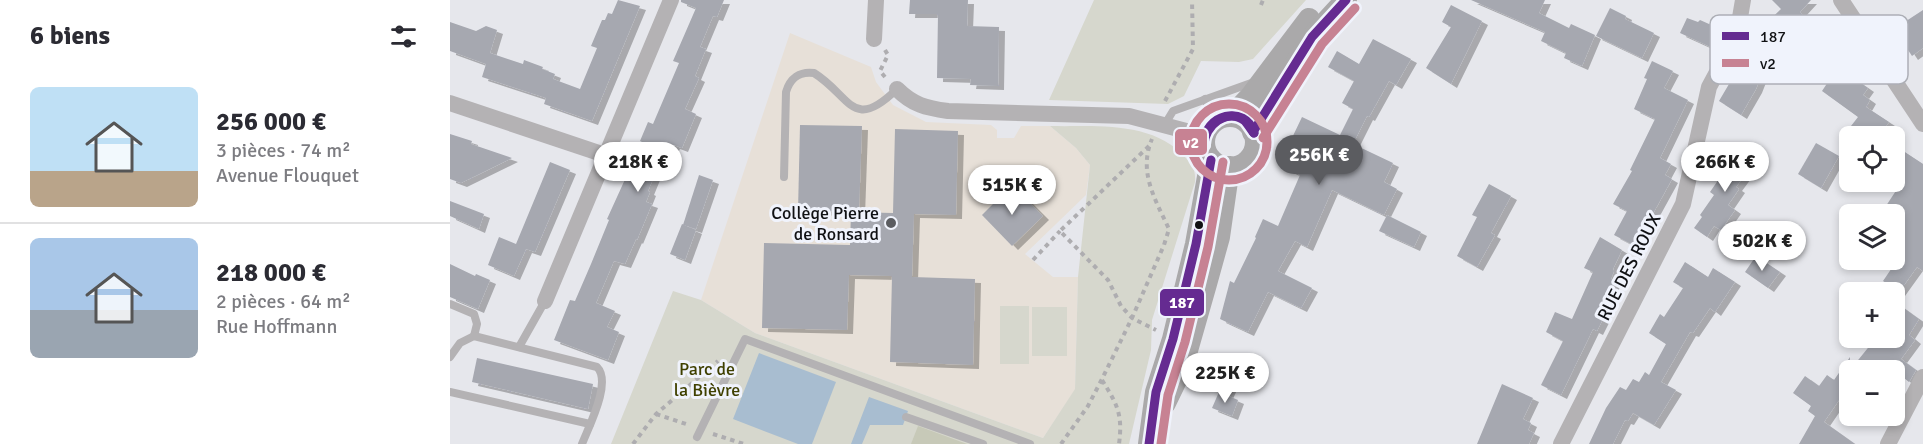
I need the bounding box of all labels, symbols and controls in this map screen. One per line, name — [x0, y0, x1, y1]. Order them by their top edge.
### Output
legend — [1710, 15, 1908, 84]
text: 6 biens — [30, 20, 110, 52]
icon: filters — [387, 20, 420, 53]
text: 187 — [1760, 27, 1786, 47]
text: v2 — [1760, 54, 1776, 74]
text: 256 000 € — [216, 106, 326, 138]
icon: home — [78, 111, 150, 183]
map controls — [1839, 126, 1905, 426]
button: locate — [1839, 126, 1905, 192]
line badge: v2 — [1174, 128, 1208, 156]
text: v2 — [1182, 133, 1199, 153]
pin: 256K € — [1270, 135, 1368, 186]
text: 3 pièces · 74 m² — [216, 138, 351, 163]
pin: 218K € — [589, 142, 687, 193]
text: 256K € — [1289, 142, 1349, 167]
pin: 266K € — [1676, 142, 1774, 193]
text: 218K € — [608, 149, 668, 174]
text: 266K € — [1695, 149, 1755, 174]
text: Avenue Flouquet — [216, 163, 359, 188]
pin: 515K € — [963, 165, 1061, 216]
text: 515K € — [982, 172, 1042, 197]
place label: Collège Pierre de Ronsard — [771, 202, 879, 245]
button: layers — [1839, 204, 1905, 270]
street label: RUE DES ROUX — [1593, 209, 1666, 324]
marker: Collège Pierre de Ronsard — [884, 216, 898, 230]
unlabelled marker — [1193, 219, 1205, 231]
pin: 502K € — [1713, 221, 1811, 272]
text: 502K € — [1732, 228, 1792, 253]
text: 218 000 € — [216, 257, 326, 289]
icon: home — [78, 262, 150, 334]
button: + — [1839, 282, 1905, 348]
line badge: 187 — [1159, 288, 1205, 317]
text: 2 pièces · 64 m² — [216, 289, 351, 314]
text: 187 — [1169, 293, 1195, 313]
text: Rue Hoffmann — [216, 314, 337, 339]
pin: 225K € — [1176, 353, 1274, 404]
park label: Parc de la Bièvre — [674, 358, 740, 401]
text: 225K € — [1195, 360, 1255, 385]
button: − — [1839, 360, 1905, 426]

